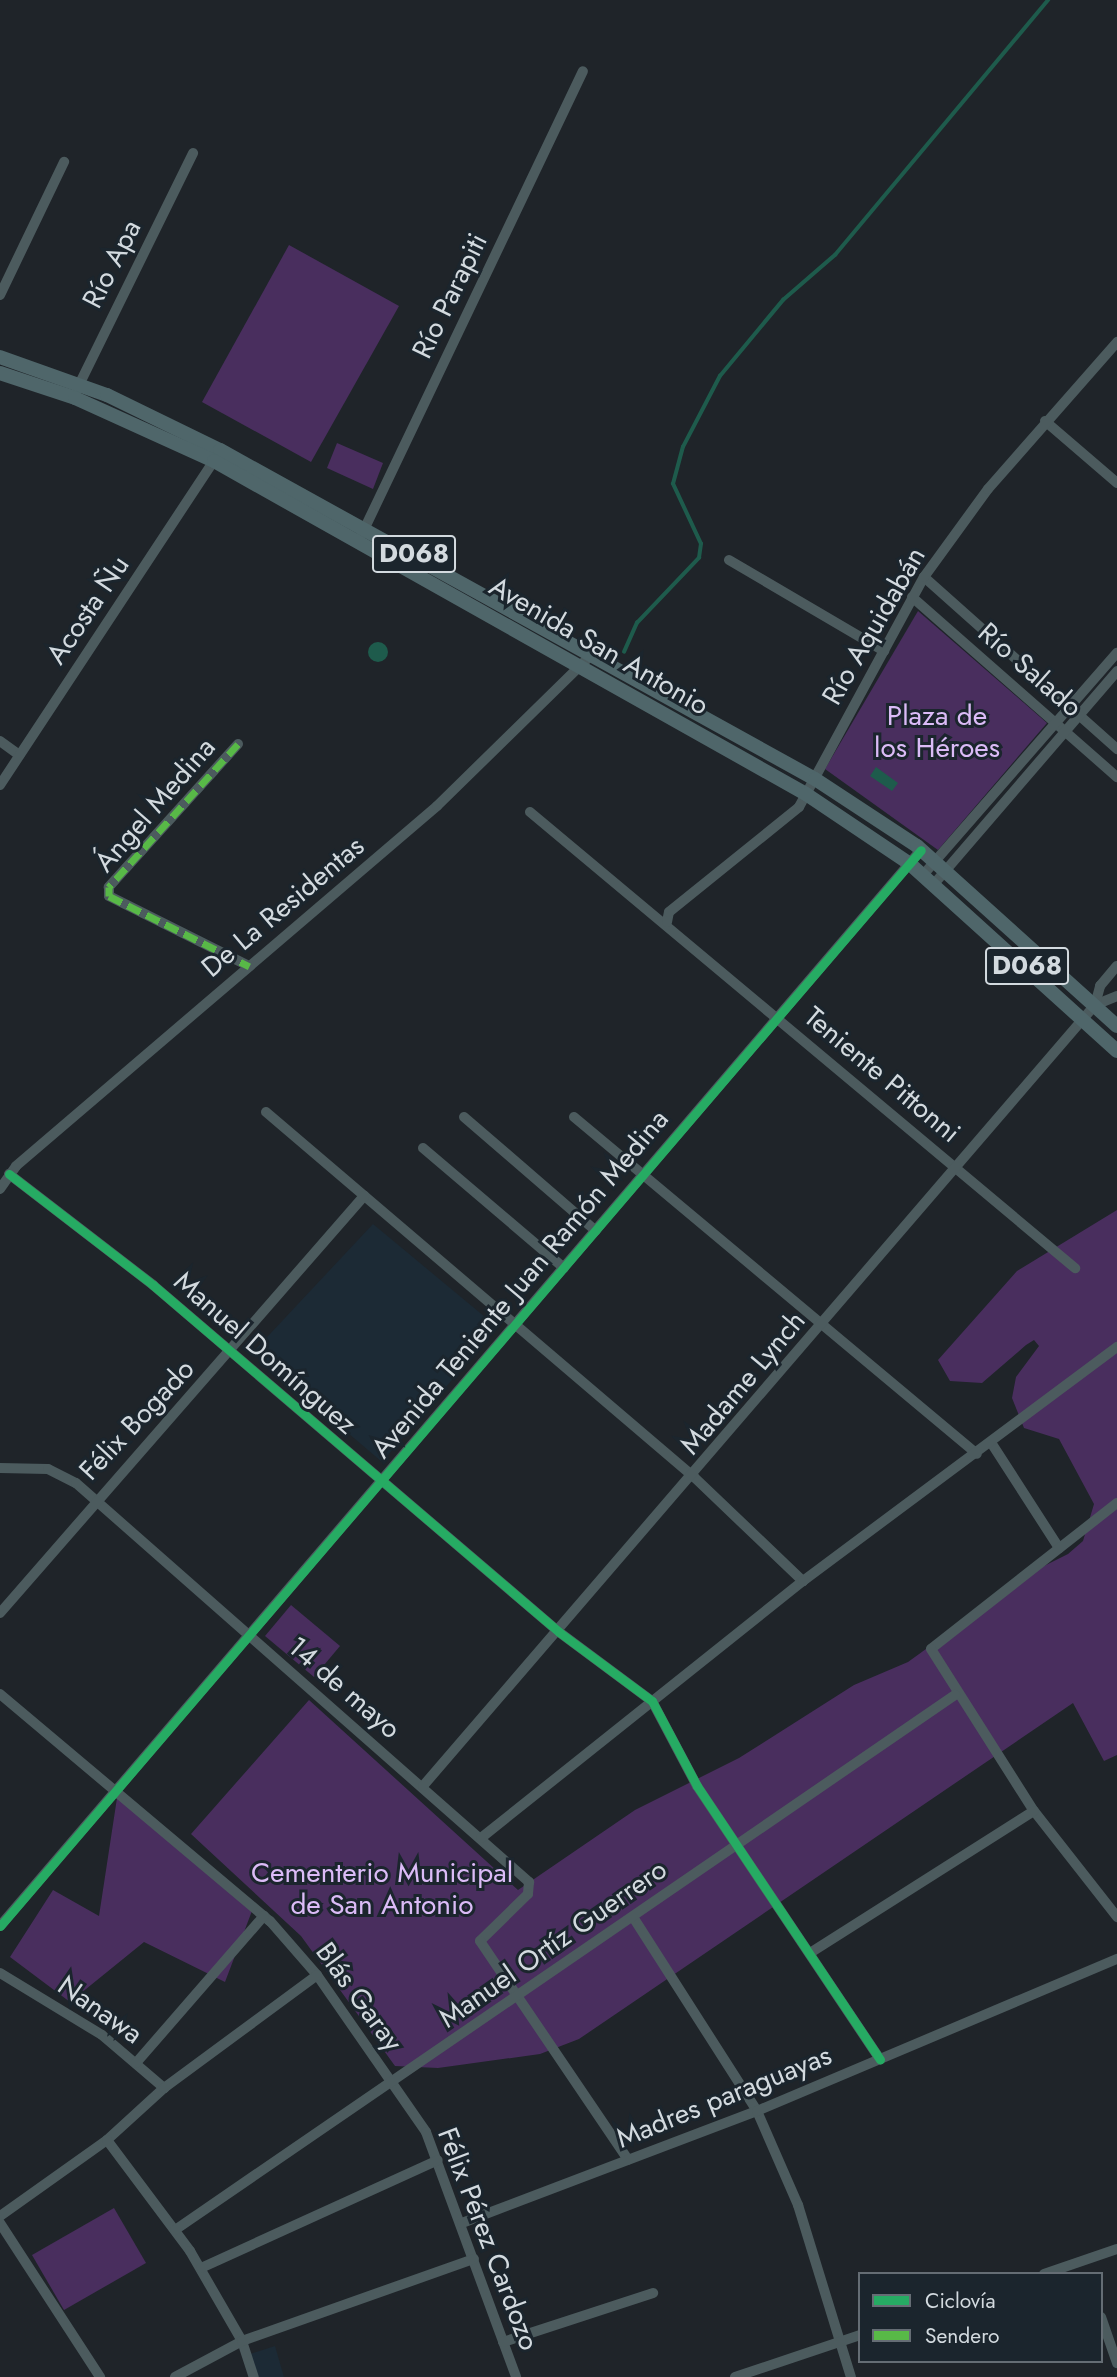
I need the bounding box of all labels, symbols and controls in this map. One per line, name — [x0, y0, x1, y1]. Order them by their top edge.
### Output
street label: Río Apa — [76, 214, 148, 314]
street label: Río Parapiti — [405, 228, 495, 364]
road number: D068 — [372, 532, 456, 576]
street label: Río Aquidabán — [815, 541, 933, 711]
street label: Acosta Ñu — [40, 549, 136, 671]
street label: Avenida San Antonio — [483, 570, 715, 722]
street label: Río Salado — [971, 616, 1089, 724]
park label: Plaza de los Héroes — [874, 699, 1000, 765]
street label: Ángel Medina — [88, 731, 222, 879]
street label: De La Residentas — [195, 829, 371, 985]
road number: D068 — [985, 944, 1069, 988]
street label: Teniente Pittonni — [797, 1000, 967, 1150]
street label: Avenida Teniente Juan Ramón Medina — [364, 1103, 676, 1465]
street label: Manuel Domínguez — [167, 1265, 363, 1441]
street label: Madame Lynch — [673, 1305, 813, 1461]
street label: Félix Bogado — [73, 1353, 201, 1487]
street label: 14 de mayo — [281, 1630, 407, 1746]
street label: Manuel Ortíz Guerrero — [433, 1853, 673, 2035]
park label: Cementerio Municipal de San Antonio — [251, 1856, 513, 1922]
street label: Blás Garay — [308, 1936, 410, 2058]
street label: Nanawa — [51, 1969, 149, 2051]
street label: Madres paraguayas — [612, 2039, 836, 2155]
street label: Félix Pérez Cardozo — [430, 2123, 546, 2355]
legend — [858, 2272, 1103, 2363]
text: Ciclovía — [925, 2286, 996, 2316]
text: Sendero — [925, 2321, 1000, 2351]

